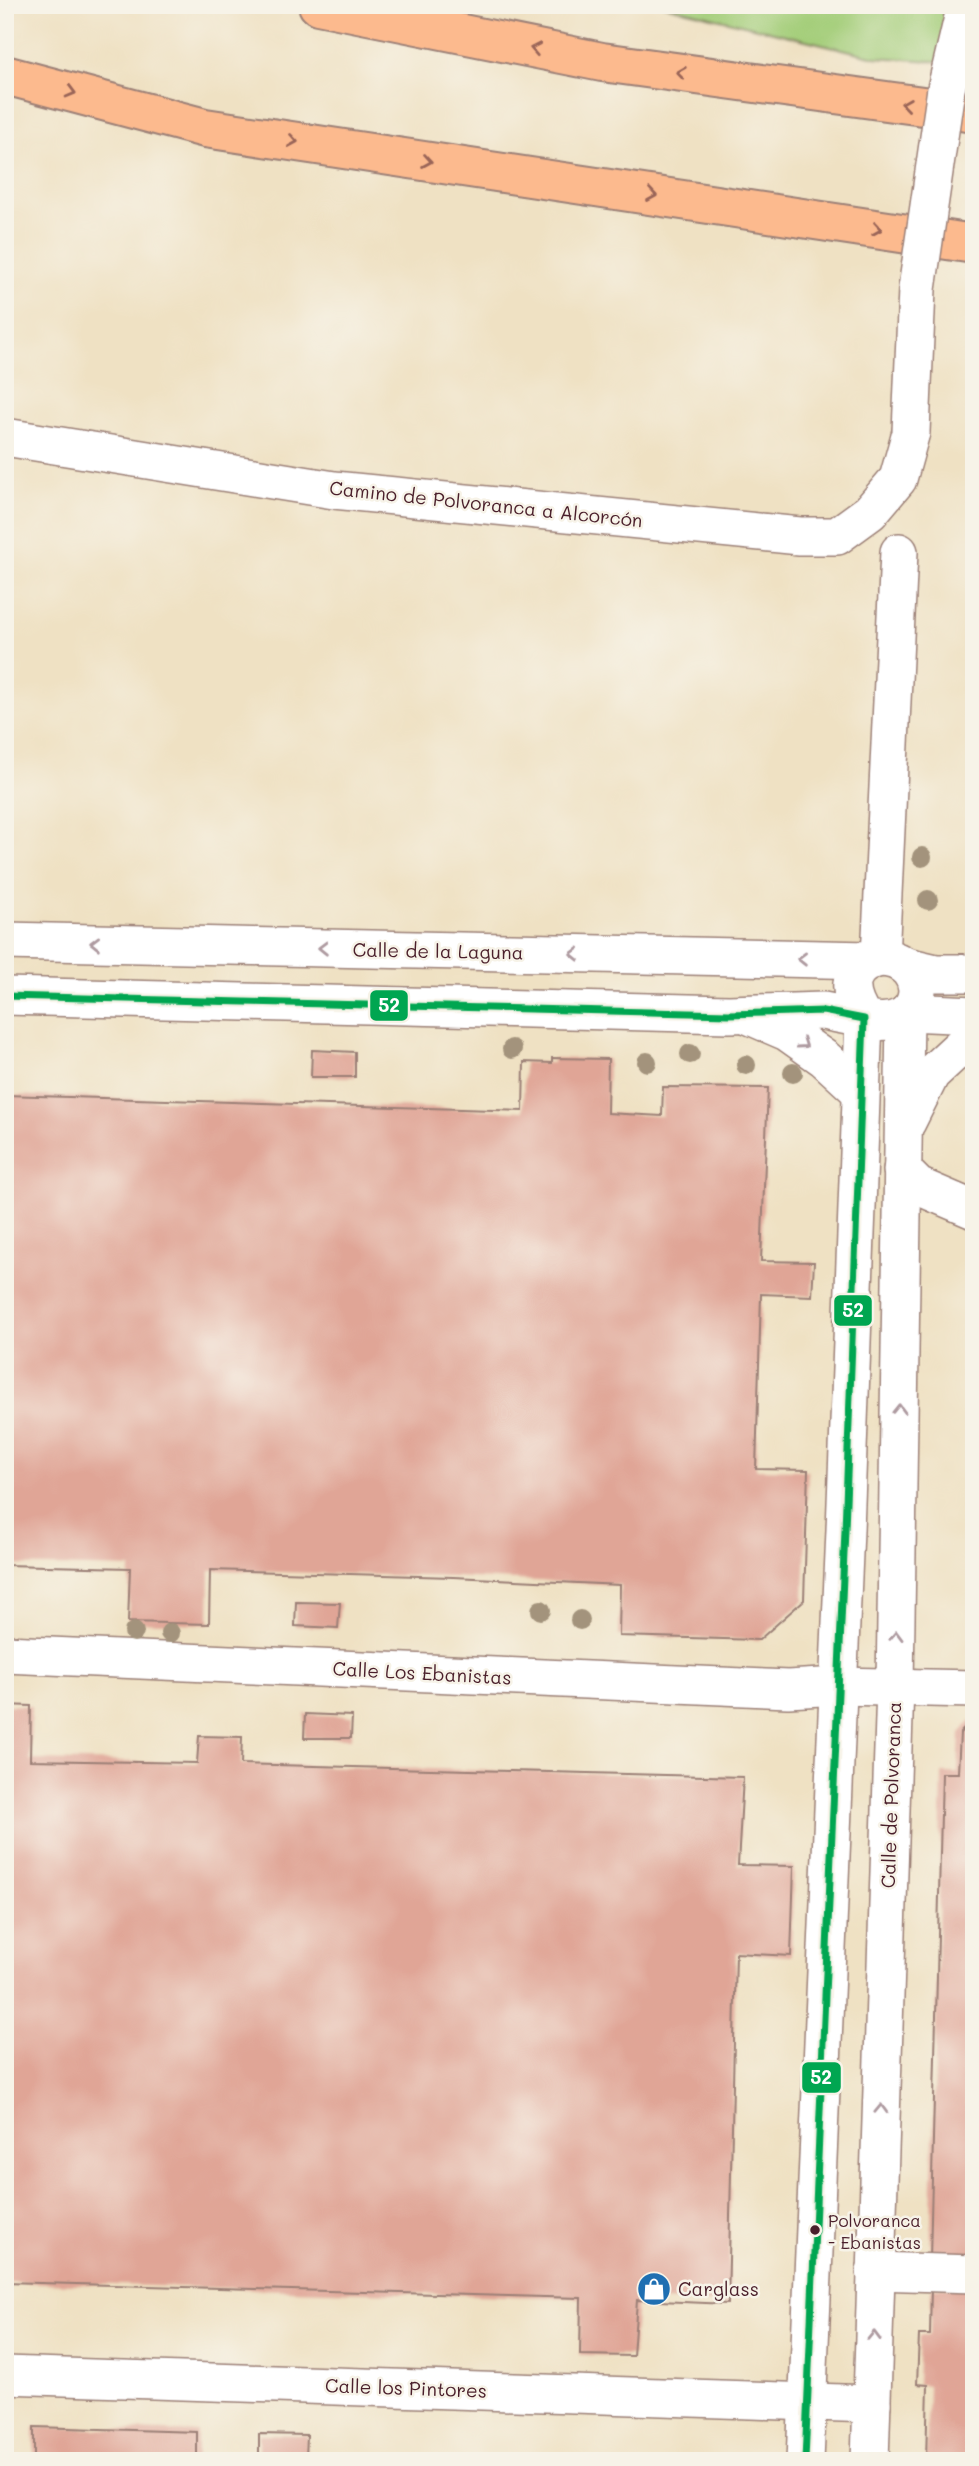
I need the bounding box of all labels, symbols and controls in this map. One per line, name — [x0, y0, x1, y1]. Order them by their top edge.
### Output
one-way arrow — [529, 42, 541, 57]
one-way arrow — [675, 66, 687, 81]
one-way arrow — [65, 84, 77, 99]
one-way arrow — [900, 96, 912, 111]
one-way arrow — [287, 133, 299, 148]
one-way arrow — [421, 153, 433, 168]
one-way arrow — [646, 187, 658, 202]
one-way arrow — [871, 221, 883, 236]
street label: Camino de Polvoranca a Alcorcón — [328, 475, 644, 532]
one-way arrow — [90, 936, 101, 951]
street label: Calle de la Laguna — [352, 937, 524, 964]
one-way arrow — [317, 941, 328, 956]
one-way arrow — [569, 946, 579, 962]
one-way arrow — [796, 951, 807, 967]
line badge: 52 — [369, 989, 409, 1022]
text: 52 — [378, 992, 400, 1017]
one-way arrow — [795, 1036, 808, 1048]
line badge: 52 — [833, 1294, 873, 1327]
text: 52 — [842, 1297, 864, 1322]
one-way arrow — [891, 1403, 907, 1414]
one-way arrow — [888, 1631, 904, 1641]
street label: Calle Los Ebanistas — [332, 1655, 512, 1690]
street label: Calle de Polvoranca — [875, 1701, 906, 1889]
line badge: 52 — [801, 2061, 842, 2094]
text: 52 — [810, 2064, 832, 2089]
one-way arrow — [873, 2103, 888, 2114]
place label: Polvoranca - Ebanistas — [828, 2209, 921, 2253]
marker: Polvoranca - Ebanistas — [808, 2223, 822, 2237]
shop icon: Carglass — [635, 2270, 673, 2308]
place label: Carglass — [678, 2276, 759, 2301]
one-way arrow — [866, 2330, 881, 2341]
street label: Calle los Pintores — [325, 2372, 488, 2403]

